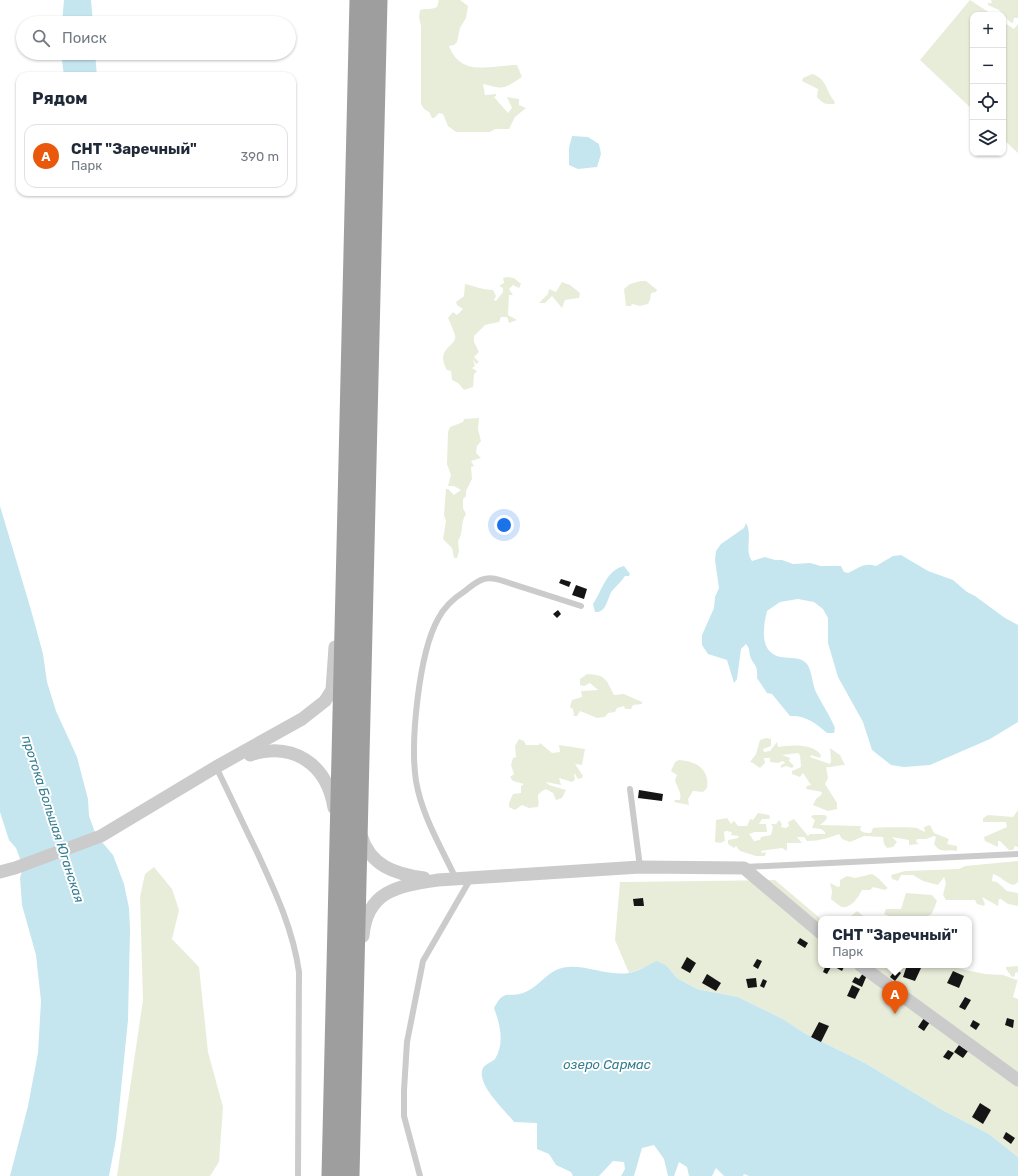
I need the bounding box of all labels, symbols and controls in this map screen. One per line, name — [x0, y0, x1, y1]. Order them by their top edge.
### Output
map controls — [970, 12, 1006, 156]
button: + — [970, 12, 1006, 48]
search box — [16, 16, 296, 60]
icon: search — [30, 27, 52, 49]
text: Поиск — [62, 29, 107, 47]
button: − — [970, 48, 1006, 84]
button: locate — [970, 84, 1006, 120]
text: Рядом — [32, 88, 88, 108]
button: layers — [970, 120, 1006, 156]
text: СНТ "Заречный" — [71, 140, 197, 158]
text: A — [41, 149, 51, 164]
text: 390 m — [240, 149, 279, 164]
text: Парк — [71, 158, 102, 173]
your location — [494, 515, 514, 535]
water label: протока Большая Юганская — [19, 734, 87, 904]
popup — [818, 916, 972, 968]
text: СНТ "Заречный" — [832, 926, 958, 944]
text: Парк — [832, 944, 863, 959]
pin: A — [882, 981, 908, 1014]
water label: озеро Сармас — [563, 1057, 651, 1072]

